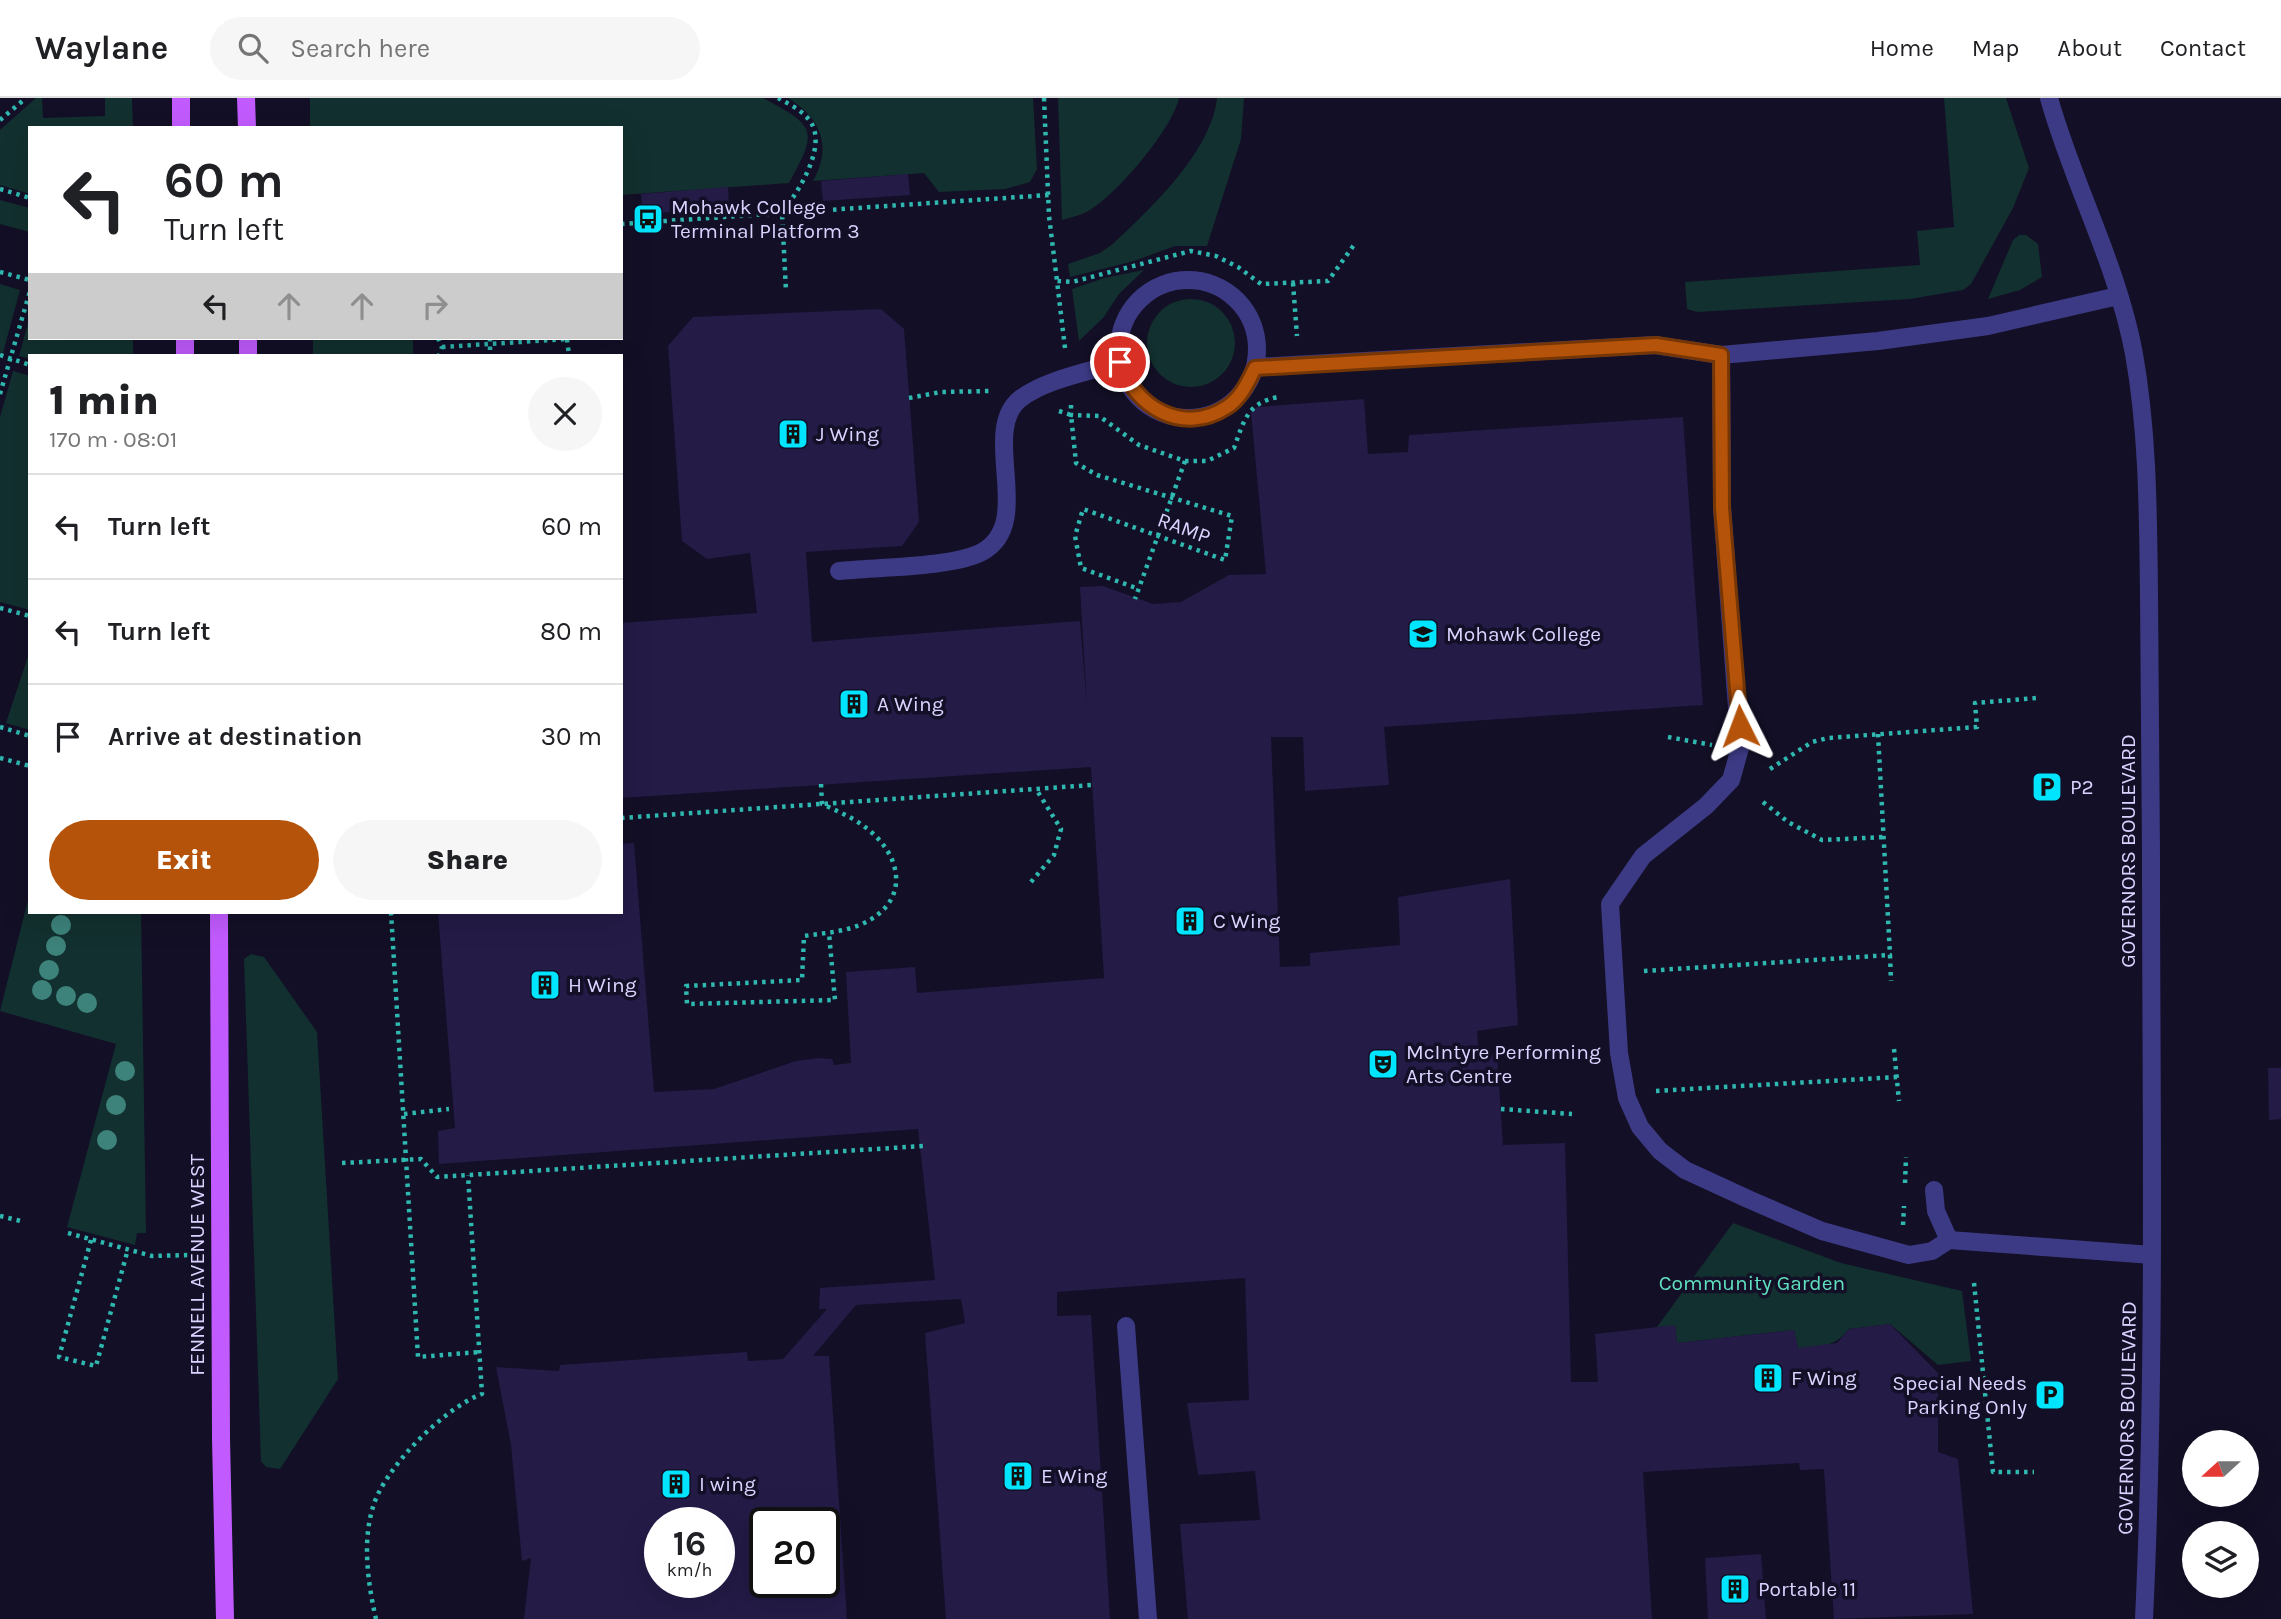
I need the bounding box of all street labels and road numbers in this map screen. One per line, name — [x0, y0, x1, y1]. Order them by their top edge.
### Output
street label: RAMP — [1154, 507, 1214, 549]
street label: GOVERNORS BOULEVARD — [2116, 734, 2140, 968]
street label: FENNELL AVENUE WEST — [185, 1154, 209, 1376]
street label: GOVERNORS BOULEVARD — [2113, 1301, 2141, 1535]

